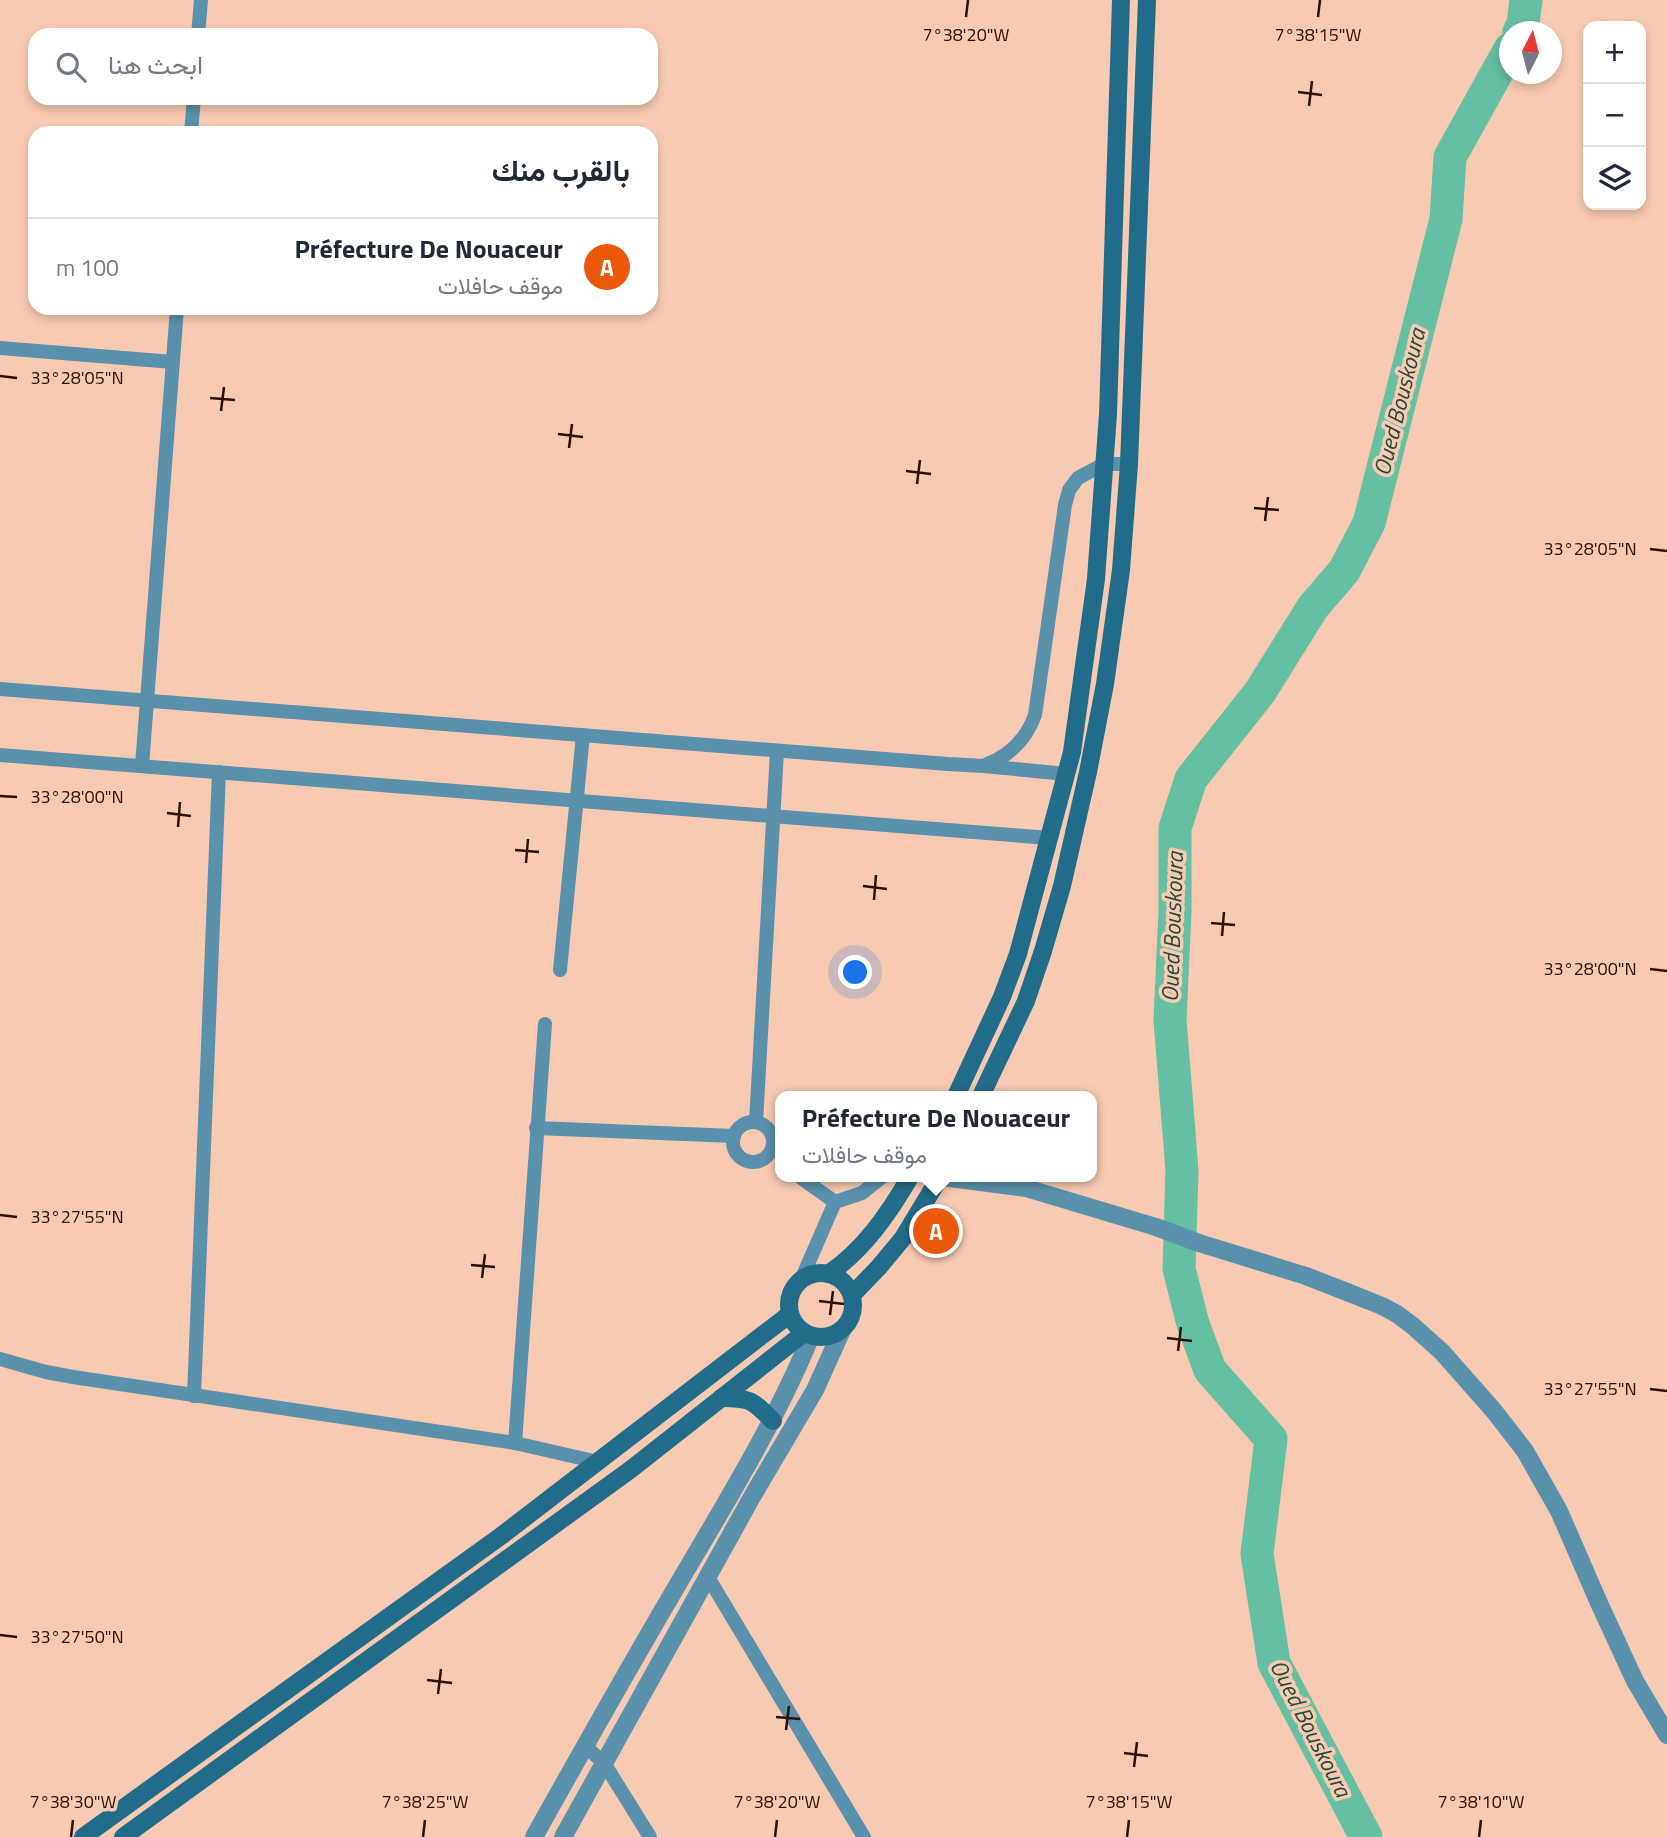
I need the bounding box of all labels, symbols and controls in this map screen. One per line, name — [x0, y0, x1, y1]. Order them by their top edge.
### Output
text: 7°38'20"W — [923, 21, 1009, 48]
text: 7°38'15"W — [1275, 21, 1361, 48]
north arrow — [1499, 21, 1562, 84]
map controls — [1583, 21, 1646, 210]
button: + — [1583, 21, 1646, 84]
search box — [28, 28, 658, 105]
text: ابحث هنا — [108, 45, 203, 84]
icon: search — [52, 48, 90, 86]
button: − — [1583, 84, 1646, 147]
text: بالقرب منك — [492, 147, 630, 193]
button: layers — [1583, 147, 1646, 210]
text: Préfecture De Nouaceur — [294, 229, 563, 268]
text: 100 m — [56, 250, 119, 285]
text: A — [600, 250, 614, 285]
text: موقف حافلات — [438, 268, 563, 303]
water label: Oued Bouskoura — [1364, 323, 1435, 479]
text: 33°28'05"N — [30, 364, 124, 391]
text: 33°28'05"N — [1543, 535, 1637, 562]
text: 33°28'00"N — [30, 783, 124, 810]
water label: Oued Bouskoura — [1152, 850, 1192, 1003]
your location — [838, 955, 872, 989]
text: 33°28'00"N — [1543, 955, 1637, 982]
popup — [775, 1091, 1097, 1182]
text: Préfecture De Nouaceur — [802, 1098, 1070, 1137]
text: موقف حافلات — [802, 1137, 927, 1172]
text: 33°27'55"N — [30, 1203, 124, 1230]
pin: A — [913, 1205, 959, 1257]
text: 33°27'55"N — [1543, 1375, 1637, 1402]
text: 33°27'50"N — [30, 1623, 124, 1650]
water label: Oued Bouskoura — [1261, 1653, 1361, 1804]
text: 7°38'30"W — [30, 1788, 116, 1815]
text: 7°38'25"W — [382, 1788, 468, 1815]
text: 7°38'20"W — [734, 1788, 820, 1815]
text: 7°38'15"W — [1086, 1788, 1172, 1815]
text: 7°38'10"W — [1438, 1788, 1524, 1815]

